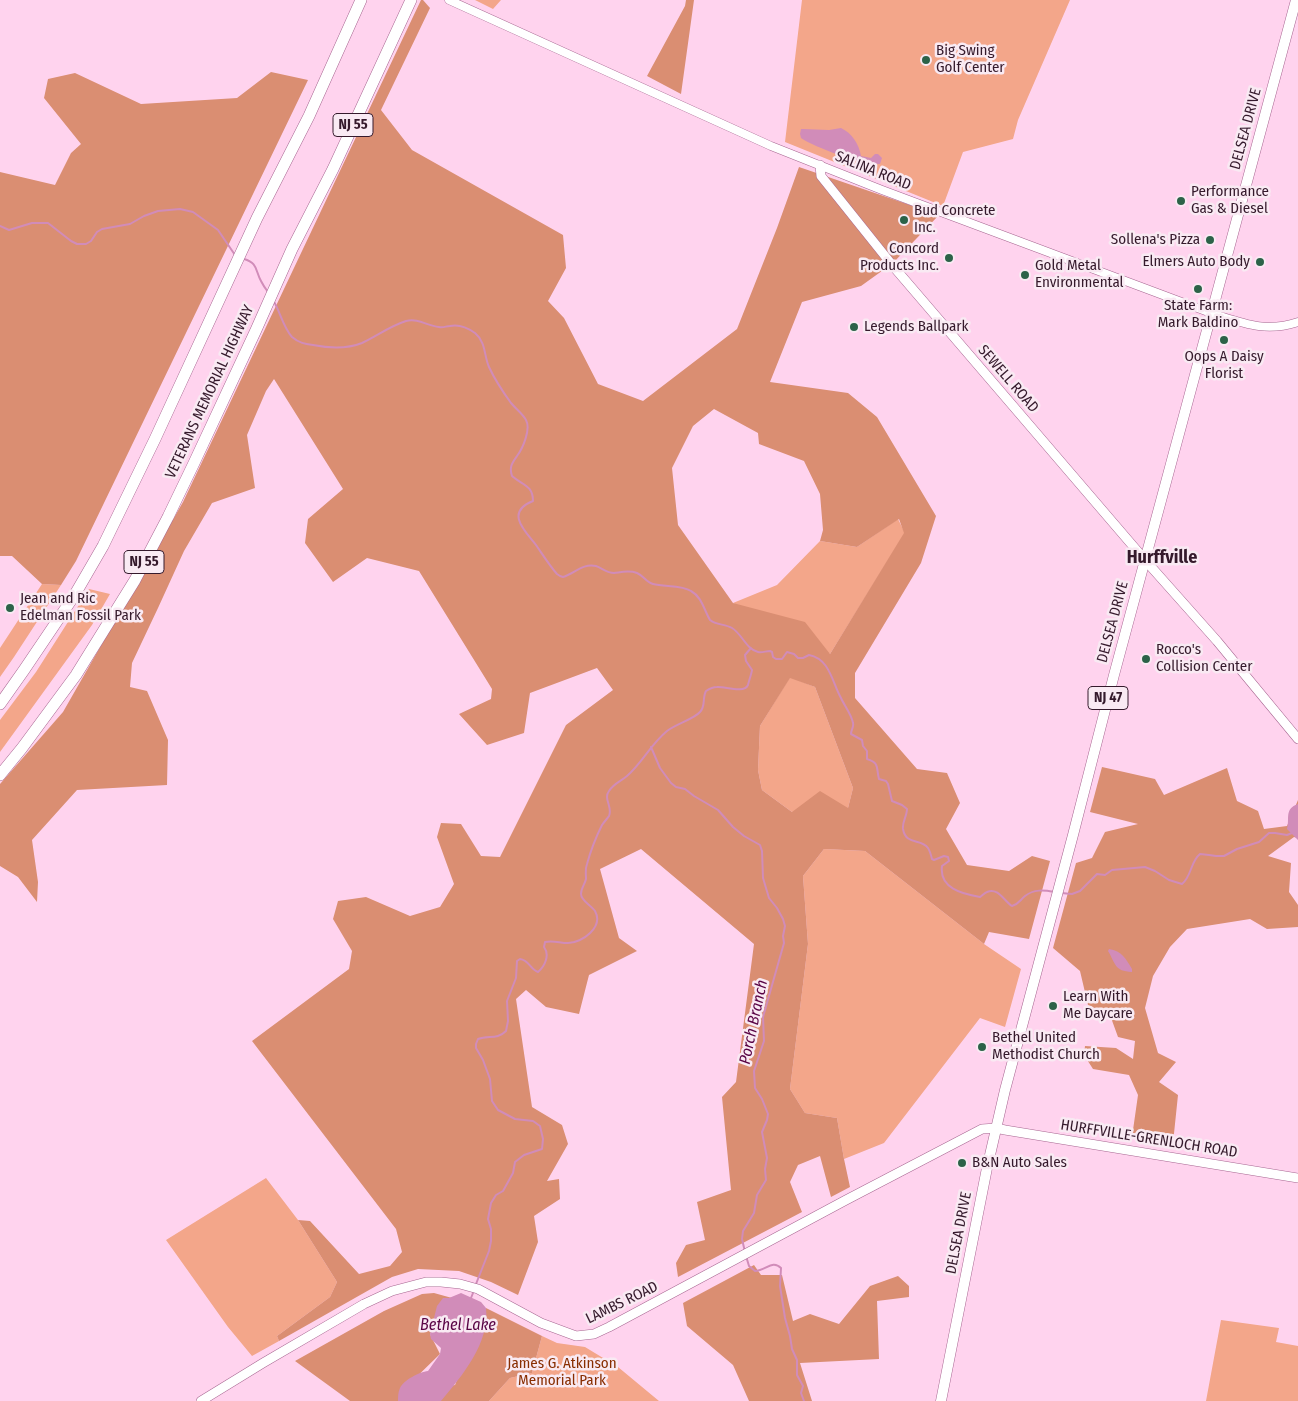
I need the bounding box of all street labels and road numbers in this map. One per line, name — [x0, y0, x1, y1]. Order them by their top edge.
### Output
street label: DELSEA DRIVE — [1226, 86, 1266, 172]
road number: NJ 55 — [333, 114, 373, 136]
street label: SALINA ROAD — [832, 148, 914, 194]
street label: VETERANS MEMORIAL HIGHWAY — [162, 302, 258, 482]
street label: SEWELL ROAD — [974, 342, 1042, 416]
road number: NJ 55 — [124, 550, 164, 574]
street label: DELSEA DRIVE — [1093, 579, 1133, 665]
road number: NJ 47 — [1088, 686, 1128, 710]
street label: HURFFVILLE-GRENLOCH ROAD — [1059, 1116, 1239, 1162]
street label: DELSEA DRIVE — [942, 1190, 976, 1276]
street label: LAMBS ROAD — [583, 1278, 661, 1328]

